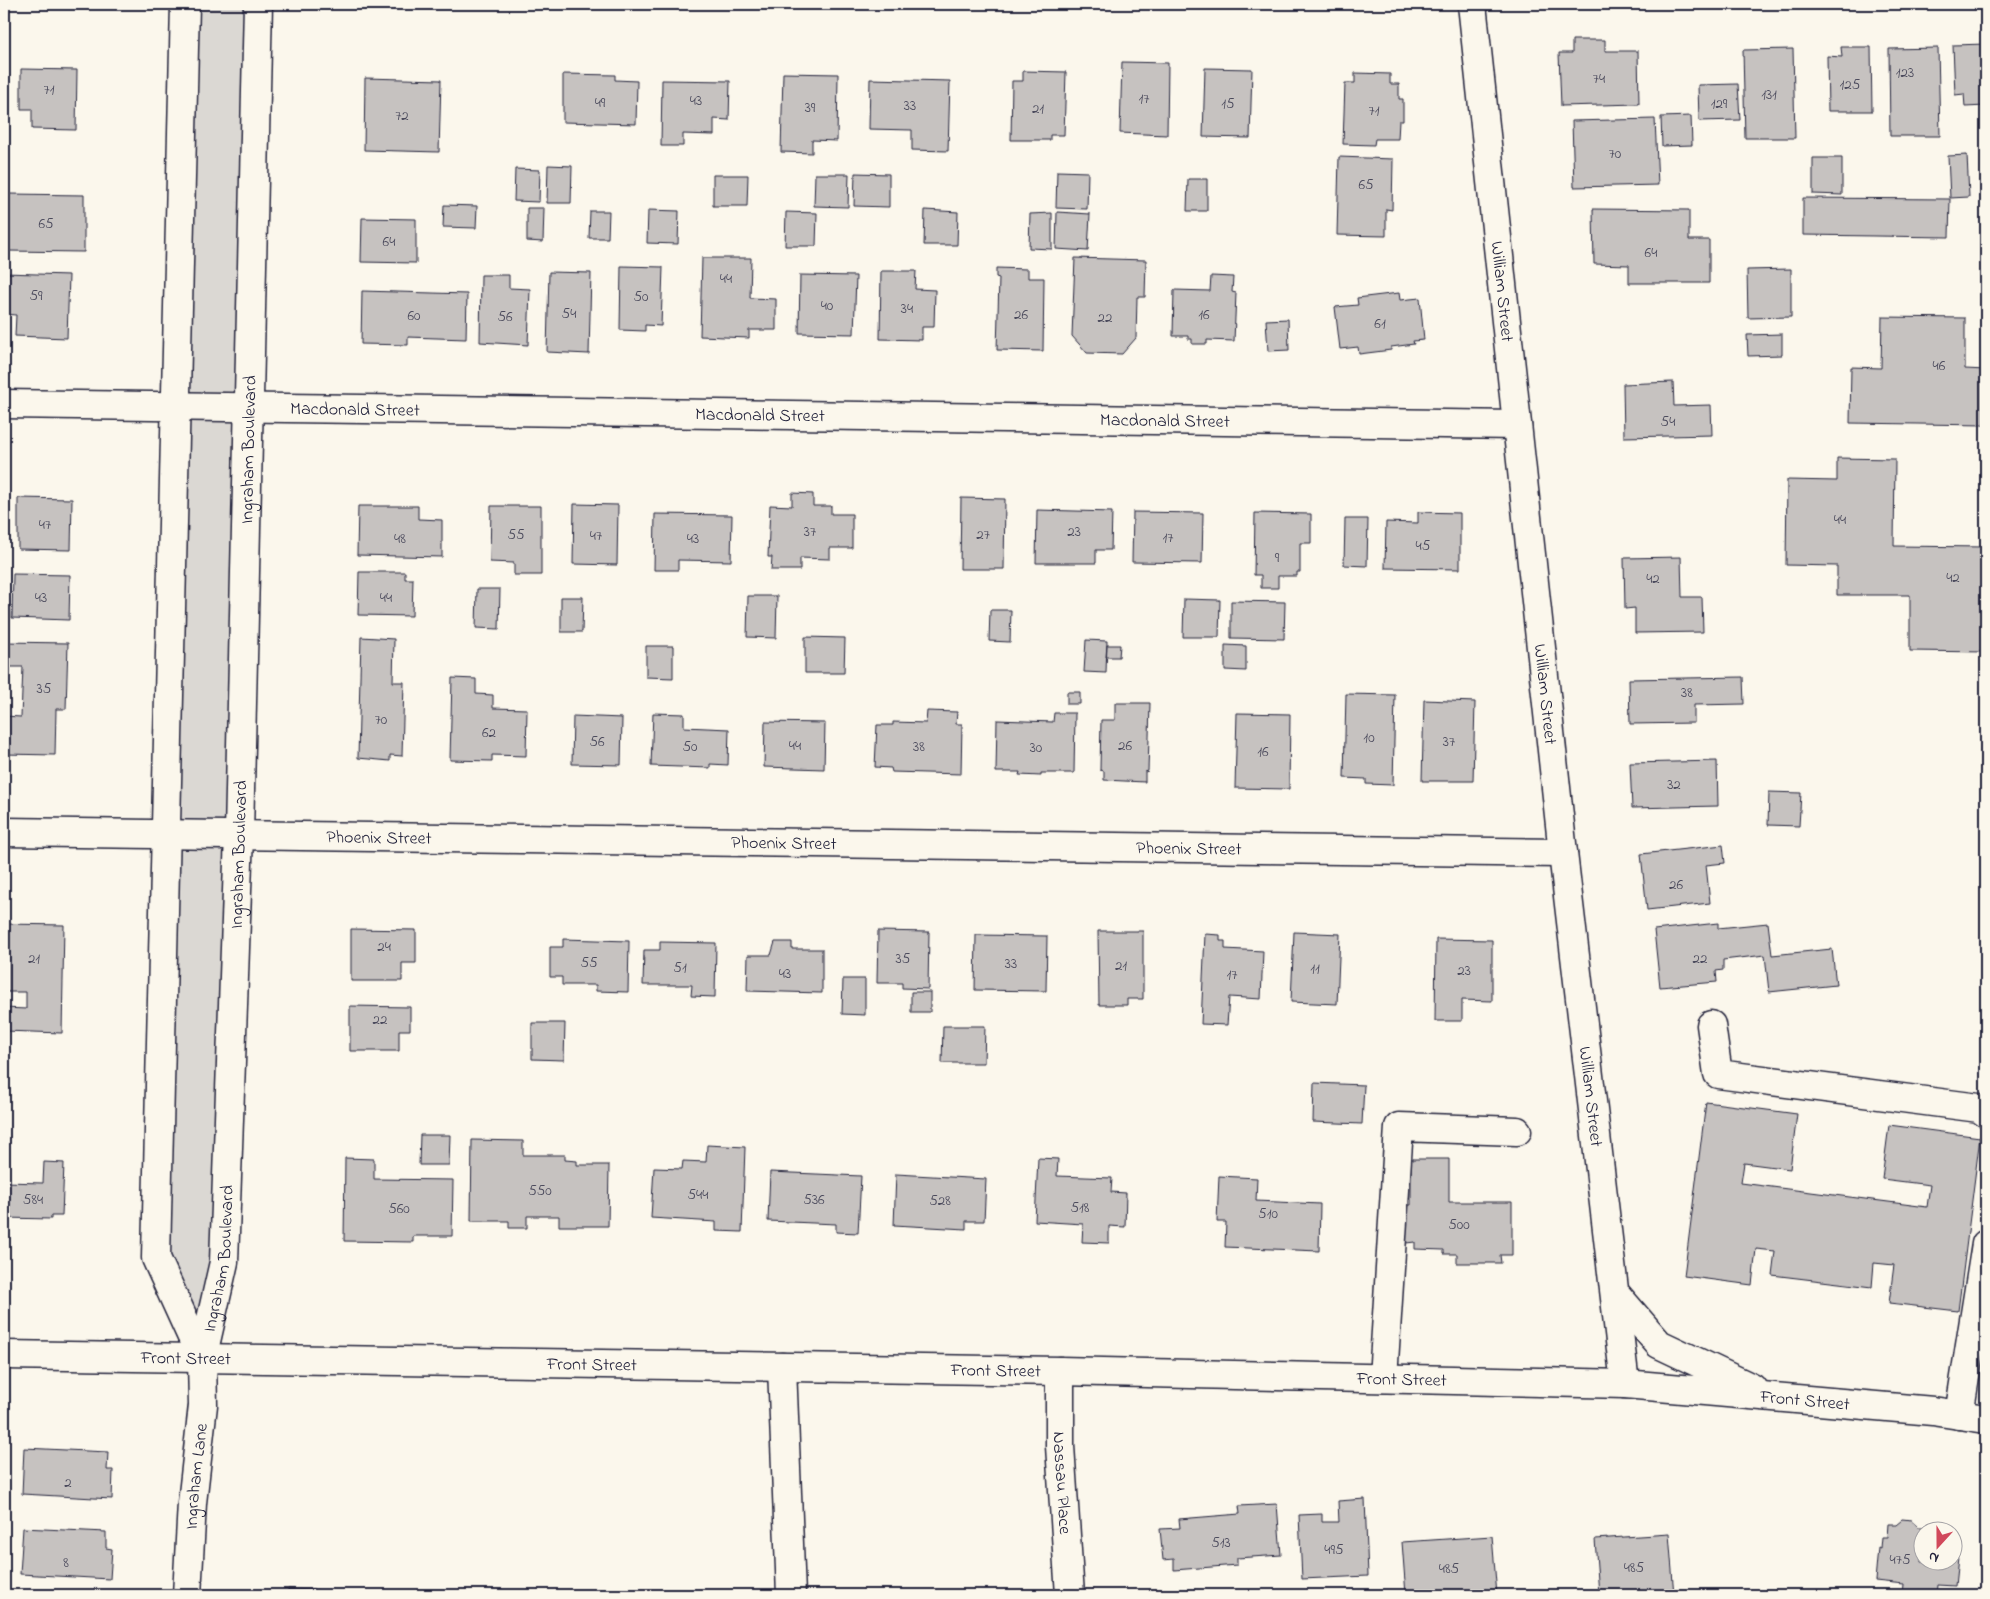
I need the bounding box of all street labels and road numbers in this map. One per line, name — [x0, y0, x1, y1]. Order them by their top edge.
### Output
street label: William Street — [1483, 240, 1519, 343]
street label: Ingraham Boulevard — [235, 375, 264, 524]
street label: Macdonald Street — [290, 397, 420, 425]
street label: Macdonald Street — [695, 403, 825, 430]
street label: Macdonald Street — [1100, 408, 1230, 436]
street label: William Street — [1526, 643, 1562, 746]
street label: Ingraham Boulevard — [225, 780, 255, 929]
street label: Phoenix Street — [326, 825, 432, 853]
street label: Phoenix Street — [731, 831, 837, 858]
street label: Phoenix Street — [1136, 836, 1242, 864]
street label: William Street — [1571, 1045, 1608, 1148]
street label: Ingraham Boulevard — [197, 1185, 242, 1335]
street label: Front Street — [140, 1346, 231, 1373]
street label: Front Street — [546, 1352, 637, 1380]
street label: Front Street — [950, 1358, 1041, 1386]
street label: Front Street — [1355, 1367, 1447, 1395]
street label: Front Street — [1758, 1385, 1851, 1419]
street label: Ingraham Lane — [180, 1421, 216, 1530]
street label: Nassau Place — [1045, 1432, 1077, 1536]

